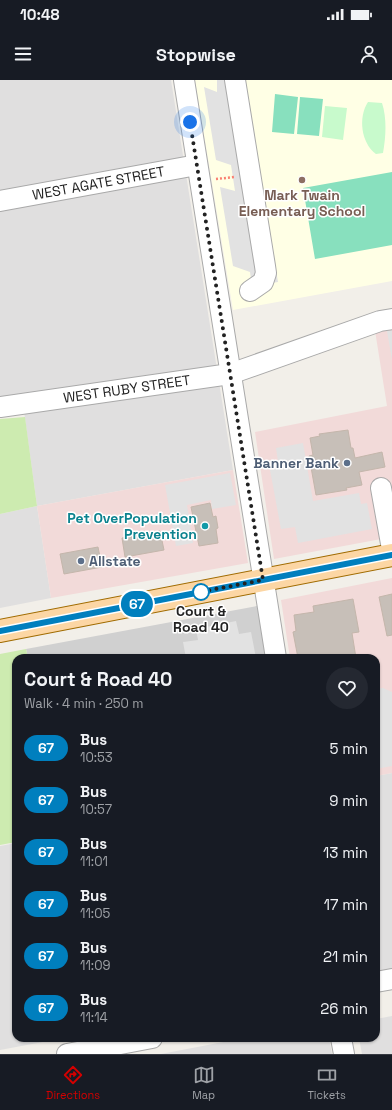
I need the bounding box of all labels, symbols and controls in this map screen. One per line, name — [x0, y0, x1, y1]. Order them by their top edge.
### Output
text: 10:48 — [20, 5, 60, 24]
icon: menu — [12, 43, 34, 65]
text: Stopwise — [156, 43, 236, 66]
icon: person — [358, 43, 380, 65]
your location — [180, 112, 200, 132]
street label: WEST AGATE STREET — [31, 162, 166, 204]
marker: Mark Twain Elementary School — [297, 175, 307, 185]
place label: Mark Twain Elementary School — [239, 186, 365, 220]
street label: WEST RUBY STREET — [62, 371, 191, 407]
place label: Banner Bank — [253, 454, 339, 472]
marker: Banner Bank — [342, 458, 352, 468]
place label: Pet OverPopulation Prevention — [67, 509, 197, 543]
marker: Pet OverPopulation Prevention — [200, 521, 210, 531]
place label: Allstate — [89, 552, 141, 570]
marker: Allstate — [76, 556, 86, 566]
marker: Court & Road 40 — [192, 583, 210, 601]
line badge: 67 — [119, 591, 155, 617]
text: 67 — [129, 595, 145, 613]
place label: Court & Road 40 — [173, 602, 229, 636]
text: Court & Road 40 — [24, 667, 172, 692]
button: heart — [326, 667, 368, 709]
text: Walk · 4 min · 250 m — [24, 695, 143, 712]
text: Bus — [80, 730, 107, 749]
text: 67 — [38, 739, 54, 757]
text: 5 min — [329, 739, 368, 758]
text: 10:53 — [80, 749, 113, 766]
text: Bus — [80, 782, 107, 801]
text: 67 — [38, 791, 54, 809]
text: 9 min — [329, 791, 368, 810]
text: 10:57 — [80, 801, 112, 818]
text: Bus — [80, 834, 107, 853]
text: 67 — [38, 843, 54, 861]
text: 13 min — [323, 843, 368, 862]
text: 11:01 — [80, 853, 108, 870]
text: Bus — [80, 886, 107, 905]
text: 67 — [38, 895, 54, 913]
text: 17 min — [324, 895, 368, 914]
text: 11:05 — [80, 905, 110, 922]
text: Bus — [80, 938, 107, 957]
text: 67 — [38, 947, 54, 965]
text: 21 min — [323, 947, 368, 966]
text: 11:09 — [80, 957, 110, 974]
text: Bus — [80, 990, 107, 1009]
text: 67 — [38, 999, 54, 1017]
text: 26 min — [320, 999, 368, 1018]
text: 11:14 — [80, 1009, 108, 1026]
tab: Directions — [46, 1064, 100, 1102]
tab: Map — [192, 1064, 215, 1102]
tab: Tickets — [307, 1064, 346, 1102]

